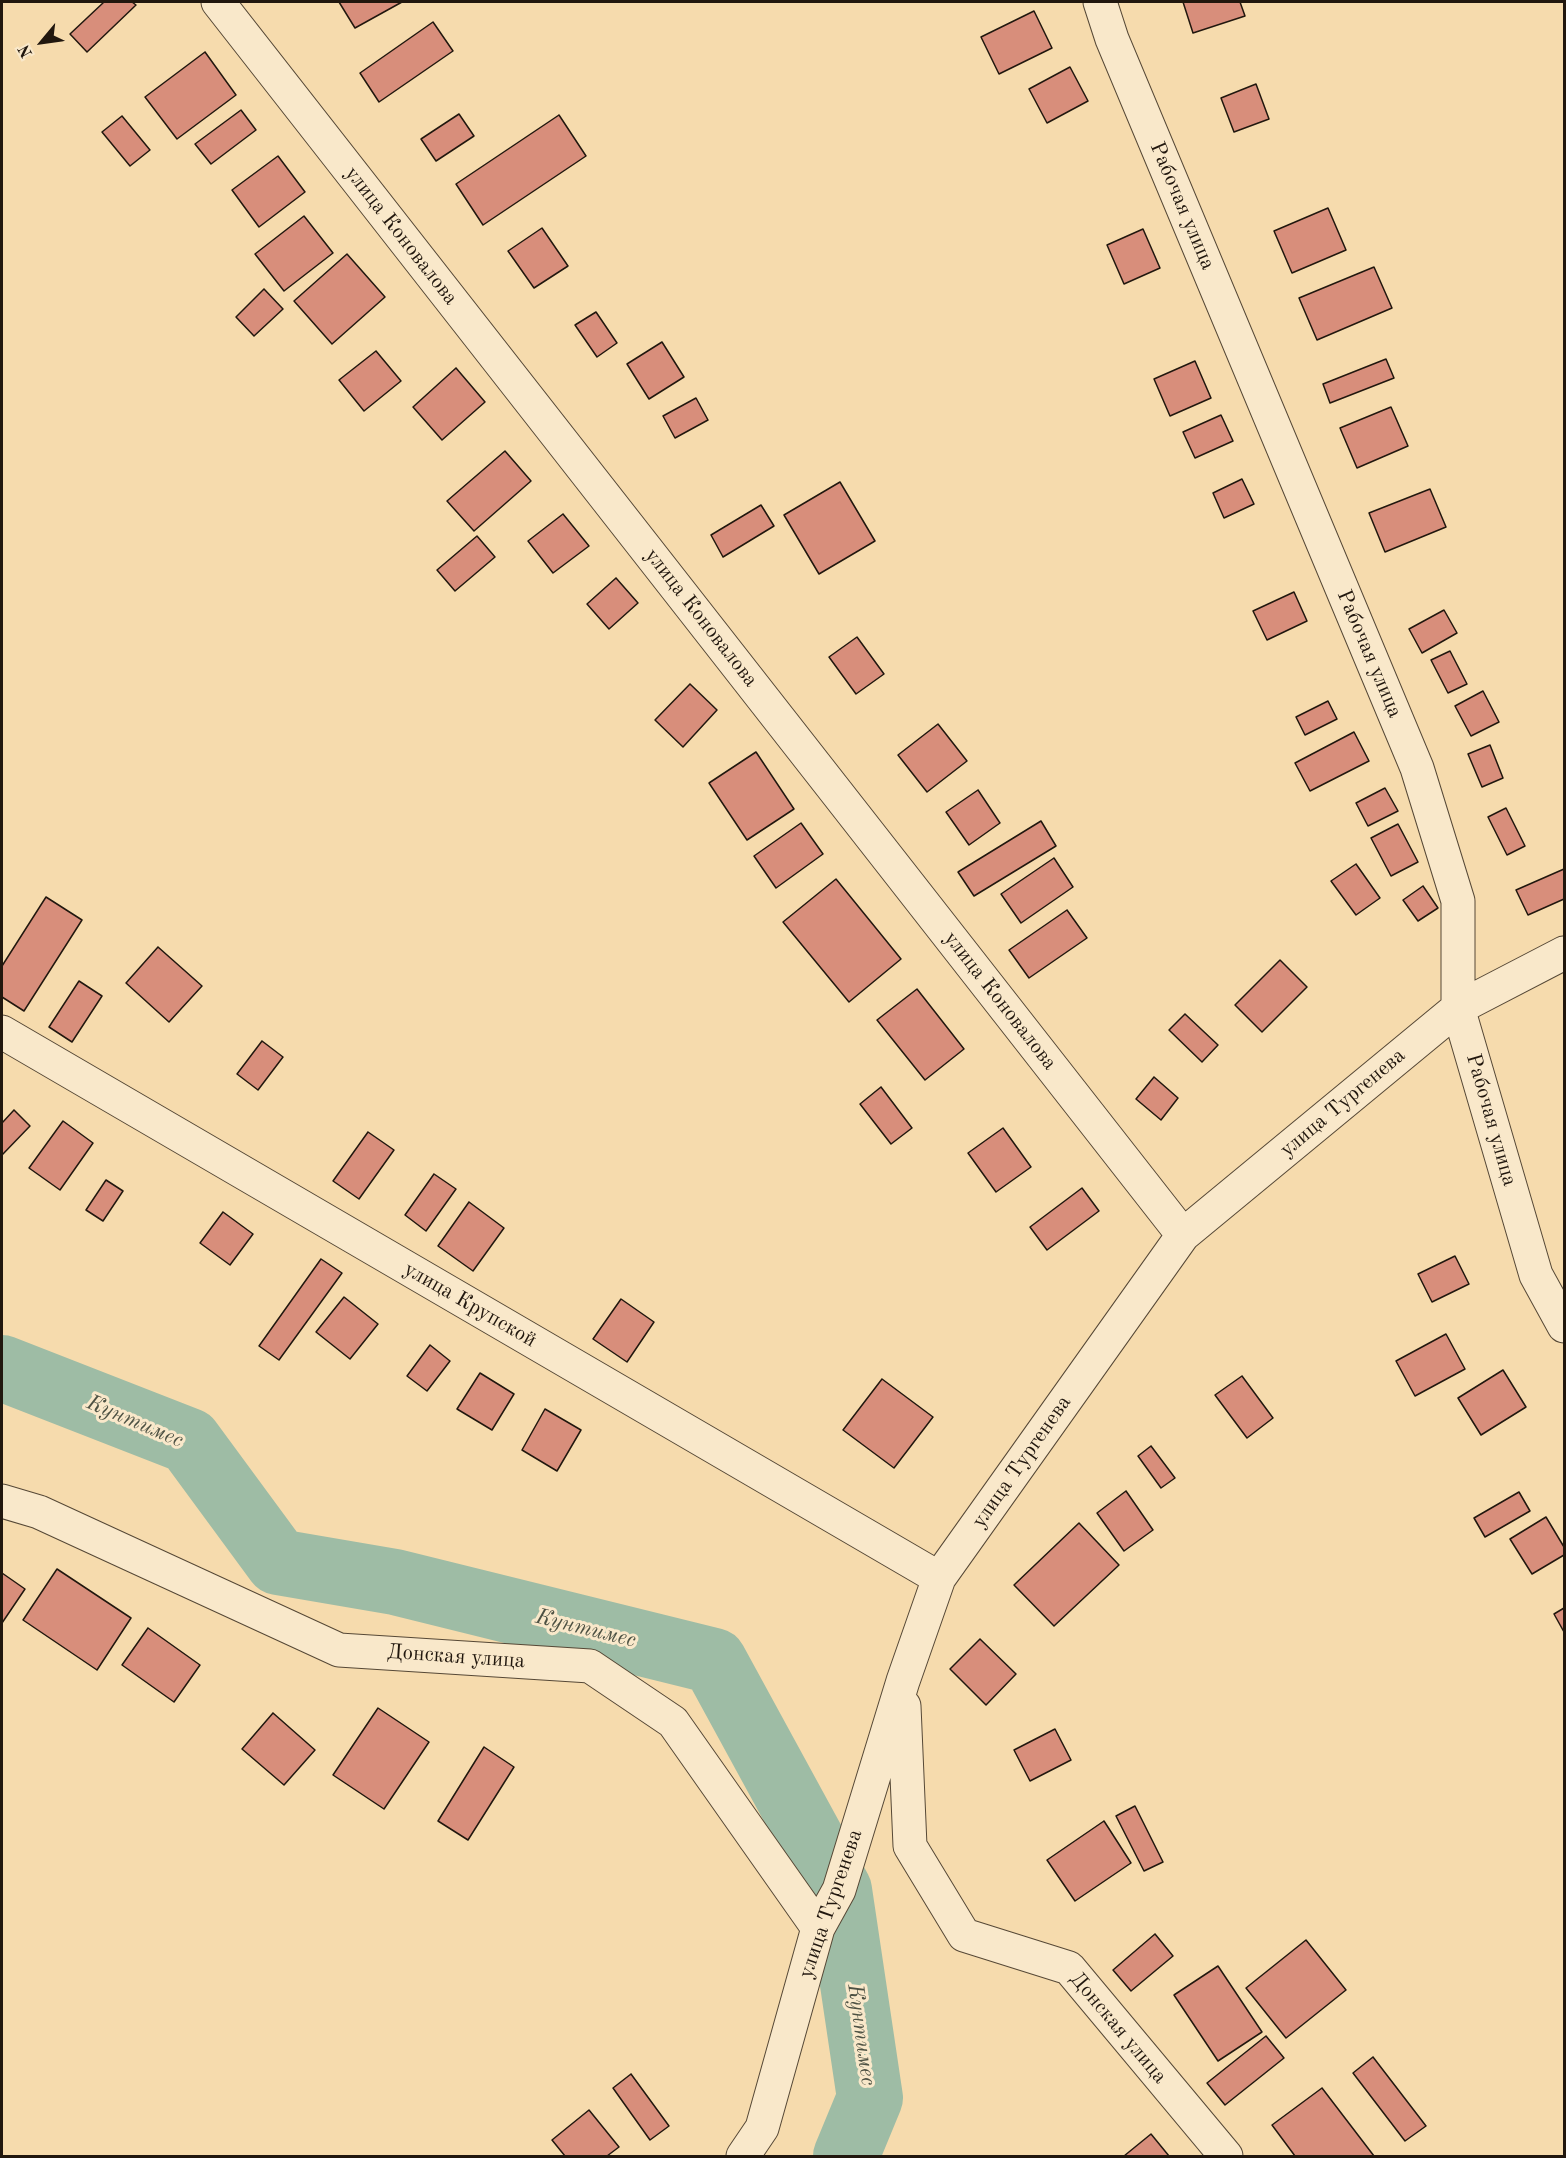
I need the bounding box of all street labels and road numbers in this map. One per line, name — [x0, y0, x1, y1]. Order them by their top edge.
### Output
street label: Рабочая улица — [1144, 138, 1220, 274]
street label: улица Коновалова — [339, 162, 463, 310]
street label: улица Коновалова — [639, 544, 763, 692]
street label: Рабочая улица — [1331, 586, 1407, 722]
street label: улица Коновалова — [938, 927, 1062, 1075]
street label: улица Тургенева — [1275, 1043, 1411, 1163]
street label: Рабочая улица — [1460, 1051, 1522, 1189]
street label: улица Крупской — [399, 1257, 541, 1353]
street label: улица Тургенева — [967, 1391, 1077, 1533]
street label: Донская улица — [386, 1640, 526, 1674]
street label: улица Тургенева — [794, 1826, 868, 1982]
street label: Донская улица — [1064, 1967, 1172, 2089]

